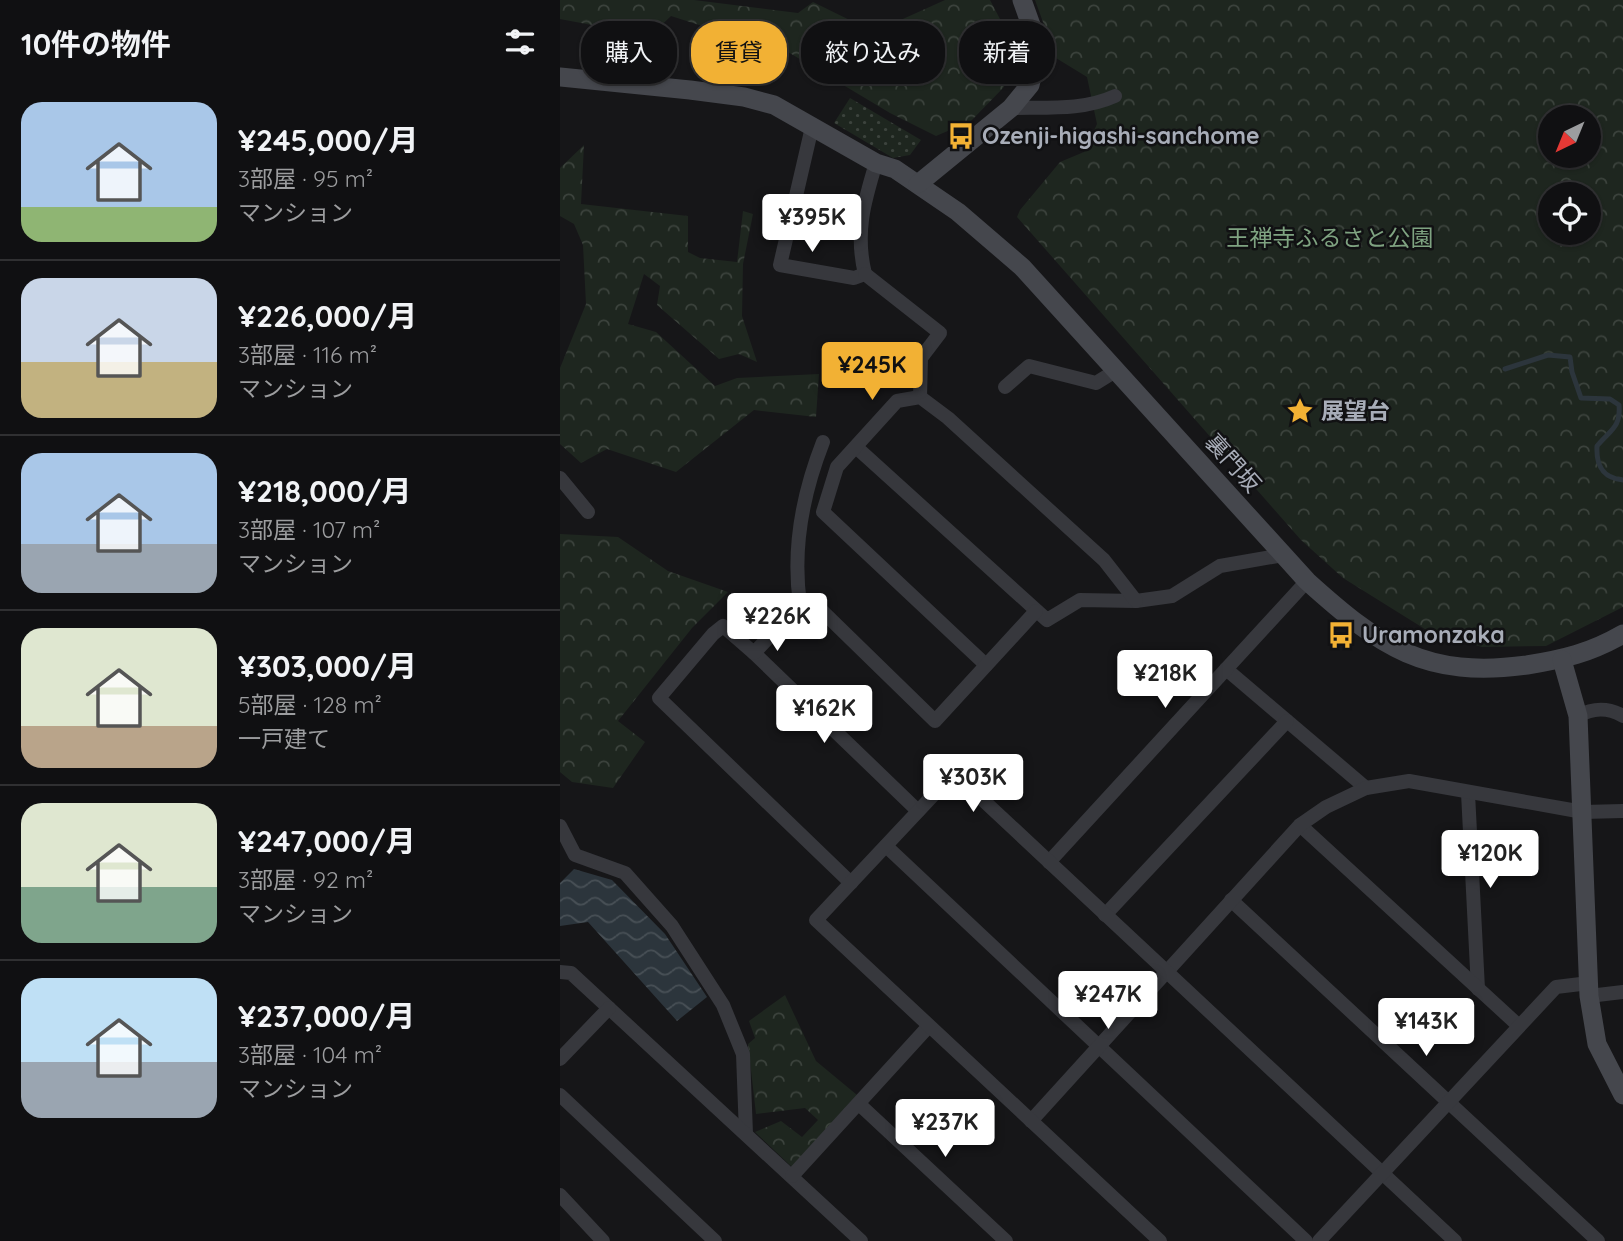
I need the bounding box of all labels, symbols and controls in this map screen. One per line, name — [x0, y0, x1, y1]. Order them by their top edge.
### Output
chip: 購入 — [581, 21, 677, 84]
chip: 賃貸 — [691, 21, 787, 84]
chip: 絞り込み — [801, 21, 945, 84]
chip: 新着 — [959, 21, 1055, 84]
icon: filters — [501, 23, 539, 61]
text: 10件の物件 — [21, 25, 171, 63]
north arrow — [1538, 105, 1601, 168]
map controls — [1538, 105, 1601, 245]
text: ¥245,000/月 — [238, 121, 418, 159]
bus stop icon: Ozenji-higashi-sanchome — [946, 121, 976, 151]
place label: Ozenji-higashi-sanchome — [982, 121, 1259, 150]
icon: home — [77, 130, 161, 214]
text: 3部屋 · 95 m² — [238, 164, 373, 193]
button: locate — [1538, 182, 1601, 245]
pin: ¥395K — [763, 194, 861, 254]
text: マンション — [238, 198, 353, 227]
text: ¥395K — [778, 202, 846, 231]
park label: 王禅寺ふるさと公園 — [1227, 223, 1434, 252]
text: ¥226,000/月 — [238, 297, 417, 335]
icon: home — [77, 306, 161, 390]
text: 3部屋 · 116 m² — [238, 340, 377, 369]
pin: ¥245K — [823, 342, 921, 402]
text: ¥245K — [838, 350, 906, 379]
text: マンション — [238, 374, 353, 403]
place icon: 展望台 — [1285, 396, 1315, 426]
place label: 展望台 — [1321, 396, 1390, 425]
street label: 裏門坂 — [1200, 427, 1267, 498]
text: ¥218,000/月 — [238, 472, 412, 510]
icon: home — [77, 481, 161, 565]
text: 3部屋 · 107 m² — [238, 515, 380, 544]
text: マンション — [238, 549, 353, 578]
pin: ¥226K — [728, 594, 826, 653]
text: ¥226K — [743, 601, 811, 630]
bus stop icon: Uramonzaka — [1326, 620, 1356, 650]
place label: Uramonzaka — [1362, 620, 1505, 649]
text: ¥303,000/月 — [238, 647, 417, 685]
pin: ¥218K — [1116, 650, 1214, 710]
icon: home — [77, 656, 161, 740]
text: ¥218K — [1133, 658, 1197, 687]
pin: ¥162K — [775, 686, 873, 745]
text: 5部屋 · 128 m² — [238, 690, 382, 719]
text: ¥162K — [792, 693, 856, 722]
text: 一戸建て — [238, 724, 330, 753]
pin: ¥303K — [924, 754, 1022, 814]
text: ¥303K — [939, 762, 1007, 791]
text: ¥247,000/月 — [238, 822, 416, 860]
pin: ¥120K — [1441, 830, 1539, 890]
icon: home — [77, 831, 161, 915]
text: ¥120K — [1458, 838, 1522, 867]
text: 3部屋 · 92 m² — [238, 865, 373, 894]
text: マンション — [238, 899, 353, 928]
pin: ¥247K — [1059, 972, 1157, 1031]
text: ¥247K — [1074, 979, 1142, 1008]
text: ¥237,000/月 — [238, 997, 415, 1035]
pin: ¥143K — [1377, 998, 1475, 1058]
icon: home — [77, 1006, 161, 1090]
text: ¥143K — [1394, 1006, 1458, 1035]
text: 3部屋 · 104 m² — [238, 1040, 382, 1069]
text: マンション — [238, 1074, 353, 1103]
pin: ¥237K — [896, 1100, 994, 1159]
text: ¥237K — [912, 1107, 978, 1136]

